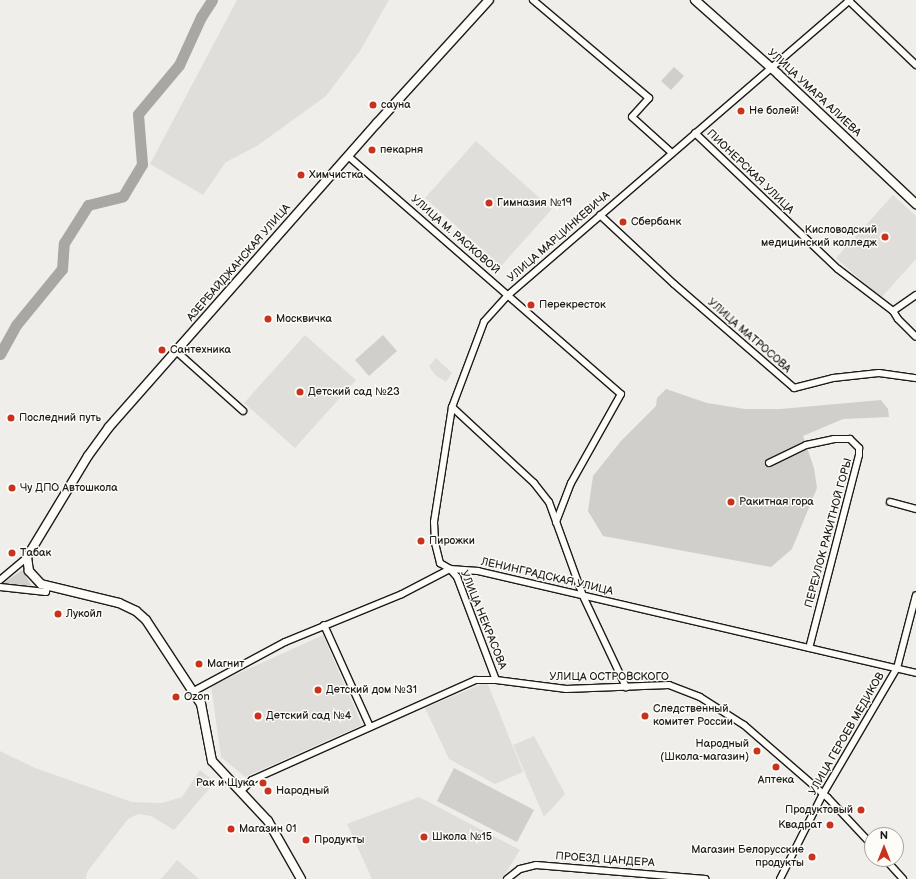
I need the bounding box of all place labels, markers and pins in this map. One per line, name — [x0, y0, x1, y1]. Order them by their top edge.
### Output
place label: сауна — [381, 98, 411, 112]
marker: сауна — [368, 100, 378, 110]
place label: Не болей! — [749, 104, 799, 118]
marker: Не болей! — [736, 106, 746, 116]
place label: пекарня — [380, 143, 423, 157]
marker: пекарня — [367, 145, 377, 155]
place label: Химчистка — [309, 168, 364, 182]
marker: Химчистка — [296, 170, 306, 180]
place label: Гимназия №19 — [497, 196, 572, 210]
marker: Гимназия №19 — [484, 198, 494, 208]
place label: Сбербанк — [631, 215, 681, 229]
marker: Сбербанк — [618, 217, 628, 227]
place label: Кисловодский медицинский колледж — [761, 224, 877, 250]
marker: Кисловодский медицинский колледж — [880, 232, 890, 242]
place label: Перекресток — [539, 298, 606, 312]
marker: Перекресток — [526, 300, 536, 310]
place label: Москвичка — [276, 312, 332, 326]
marker: Москвичка — [263, 314, 273, 324]
place label: Сантехника — [170, 343, 231, 357]
marker: Сантехника — [157, 345, 167, 355]
place label: Детский сад №23 — [308, 385, 400, 399]
marker: Детский сад №23 — [295, 387, 305, 397]
place label: Последний путь — [19, 411, 101, 425]
marker: Последний путь — [6, 413, 16, 423]
place label: Чу ДПО Автошкола — [20, 481, 118, 495]
marker: Чу ДПО Автошкола — [7, 483, 17, 493]
place label: Ракитная гора — [739, 495, 814, 509]
marker: Ракитная гора — [726, 497, 736, 507]
place label: Пирожки — [429, 534, 475, 548]
marker: Пирожки — [416, 536, 426, 546]
place label: Табак — [20, 546, 51, 560]
marker: Табак — [7, 548, 17, 558]
place label: Лукойл — [66, 607, 102, 621]
marker: Лукойл — [53, 609, 63, 619]
place label: Магнит — [207, 657, 244, 671]
marker: Магнит — [194, 659, 204, 669]
place label: Детский дом №31 — [326, 683, 417, 697]
marker: Детский дом №31 — [313, 685, 323, 695]
place label: Ozon — [184, 690, 210, 704]
marker: Ozon — [171, 692, 181, 702]
place label: Следственный комитет России — [653, 703, 733, 729]
place label: Детский сад №4 — [266, 709, 352, 723]
marker: Детский сад №4 — [253, 711, 263, 721]
marker: Следственный комитет России — [640, 711, 650, 721]
place label: Народный (Школа-магазин) — [660, 738, 749, 764]
marker: Народный (Школа-магазин) — [752, 746, 762, 756]
marker: Аптека — [771, 762, 781, 772]
place label: Аптека — [758, 773, 794, 787]
place label: Рак и Щука — [196, 776, 255, 790]
marker: Рак и Щука — [258, 778, 268, 788]
place label: Народный — [276, 784, 329, 798]
marker: Народный — [263, 786, 273, 796]
place label: Продуктовый — [785, 803, 853, 817]
marker: Продуктовый — [856, 805, 866, 815]
place label: Квадрат — [778, 818, 822, 832]
marker: Квадрат — [825, 820, 835, 830]
place label: Магазин 01 — [239, 822, 297, 836]
marker: Магазин 01 — [226, 824, 236, 834]
place label: Школа №15 — [432, 830, 492, 844]
marker: Школа №15 — [419, 832, 429, 842]
place label: Продукты — [314, 833, 365, 847]
marker: Продукты — [301, 835, 311, 845]
place label: Магазин Белорусские продукты — [691, 844, 804, 870]
marker: Магазин Белорусские продукты — [807, 852, 817, 862]

